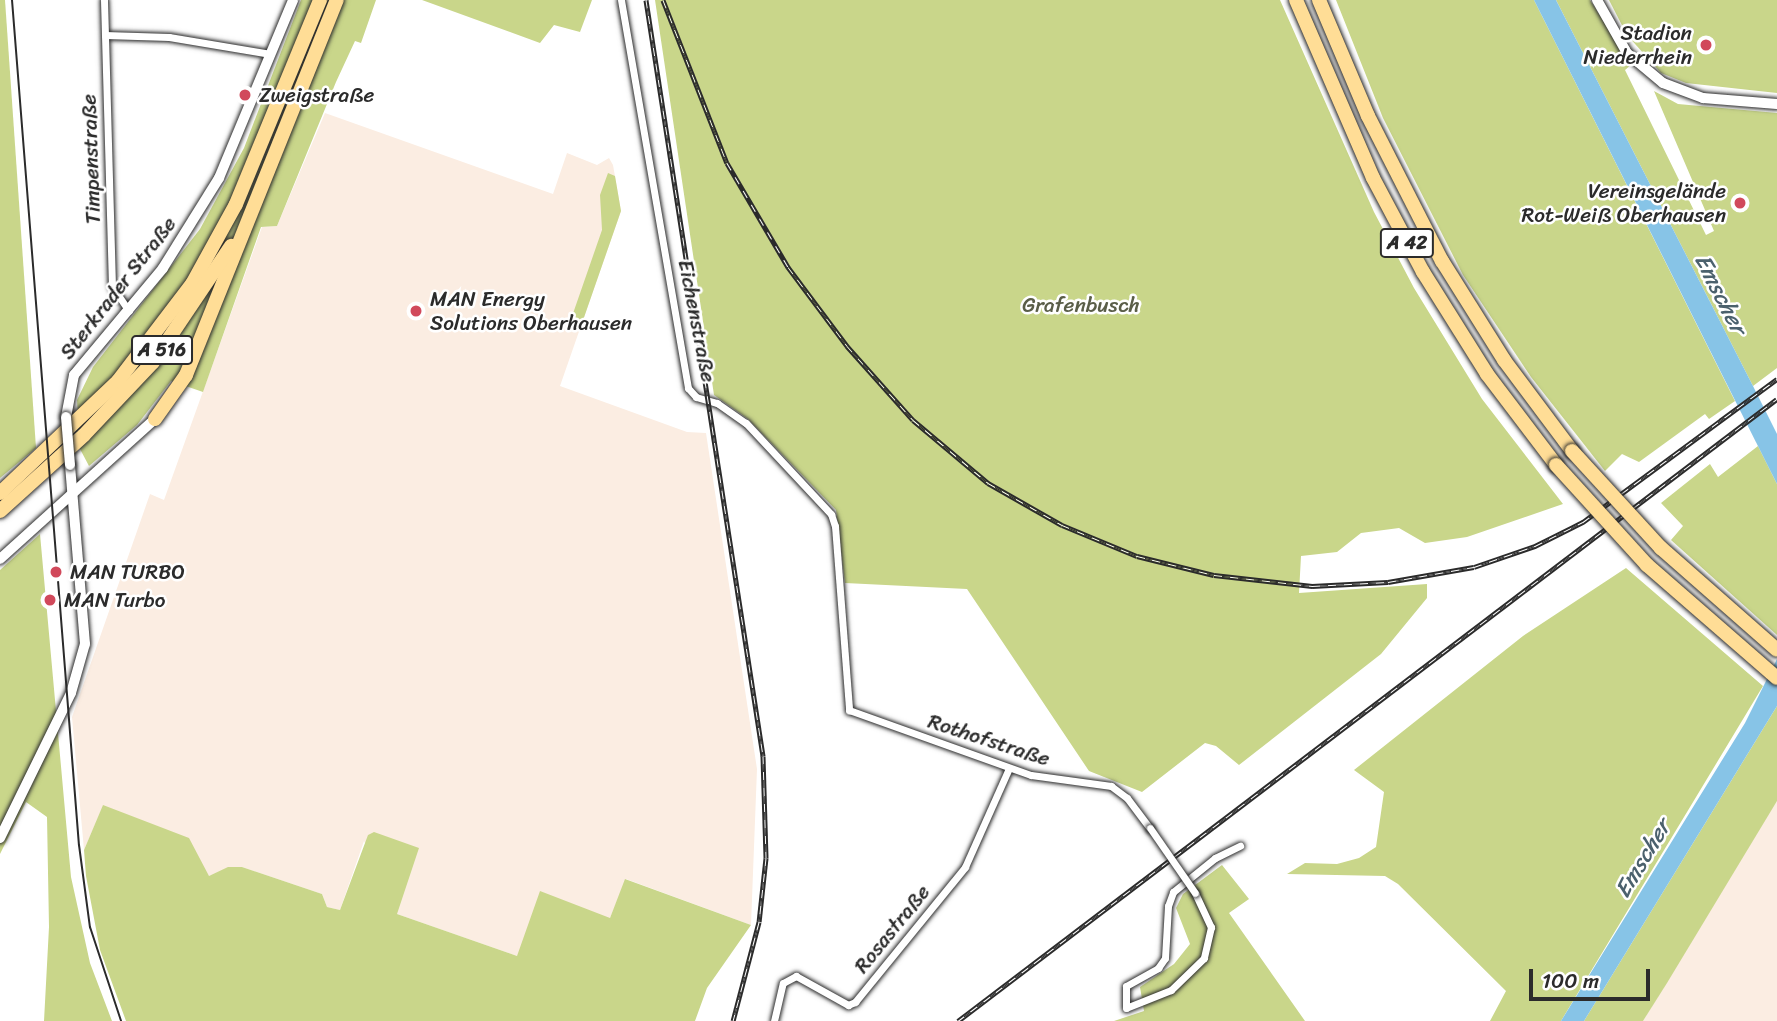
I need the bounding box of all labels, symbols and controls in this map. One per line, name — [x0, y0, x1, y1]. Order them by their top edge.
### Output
place label: Stadion Niederrhein — [1584, 20, 1692, 70]
marker: Stadion Niederrhein — [1698, 37, 1714, 53]
place label: Zweigstraße — [259, 82, 374, 108]
marker: Zweigstraße — [237, 87, 253, 103]
street label: Timpenstraße — [76, 94, 106, 224]
place label: Vereinsgelände Rot-Weiß Oberhausen — [1522, 178, 1726, 228]
marker: Vereinsgelände Rot-Weiß Oberhausen — [1732, 195, 1748, 211]
street label: Sterkrader Straße — [54, 212, 182, 364]
road number: A 42 — [1379, 228, 1435, 258]
water label: Emscher — [1688, 250, 1752, 338]
street label: Eichenstraße — [673, 258, 721, 384]
place label: MAN Energy Solutions Oberhausen — [430, 286, 632, 336]
park label: Grafenbusch — [1022, 292, 1140, 318]
marker: MAN Energy Solutions Oberhausen — [408, 303, 424, 319]
road number: A 516 — [130, 334, 194, 366]
place label: MAN TURBO — [70, 559, 187, 585]
marker: MAN TURBO — [48, 564, 64, 580]
place label: MAN Turbo — [64, 587, 167, 613]
marker: MAN Turbo — [42, 592, 58, 608]
street label: Rothofstraße — [925, 708, 1053, 772]
water label: Emscher — [1609, 815, 1677, 903]
street label: Rosastraße — [849, 880, 935, 978]
scale bar — [1532, 954, 1653, 998]
text: 100 m — [1542, 962, 1599, 1000]

